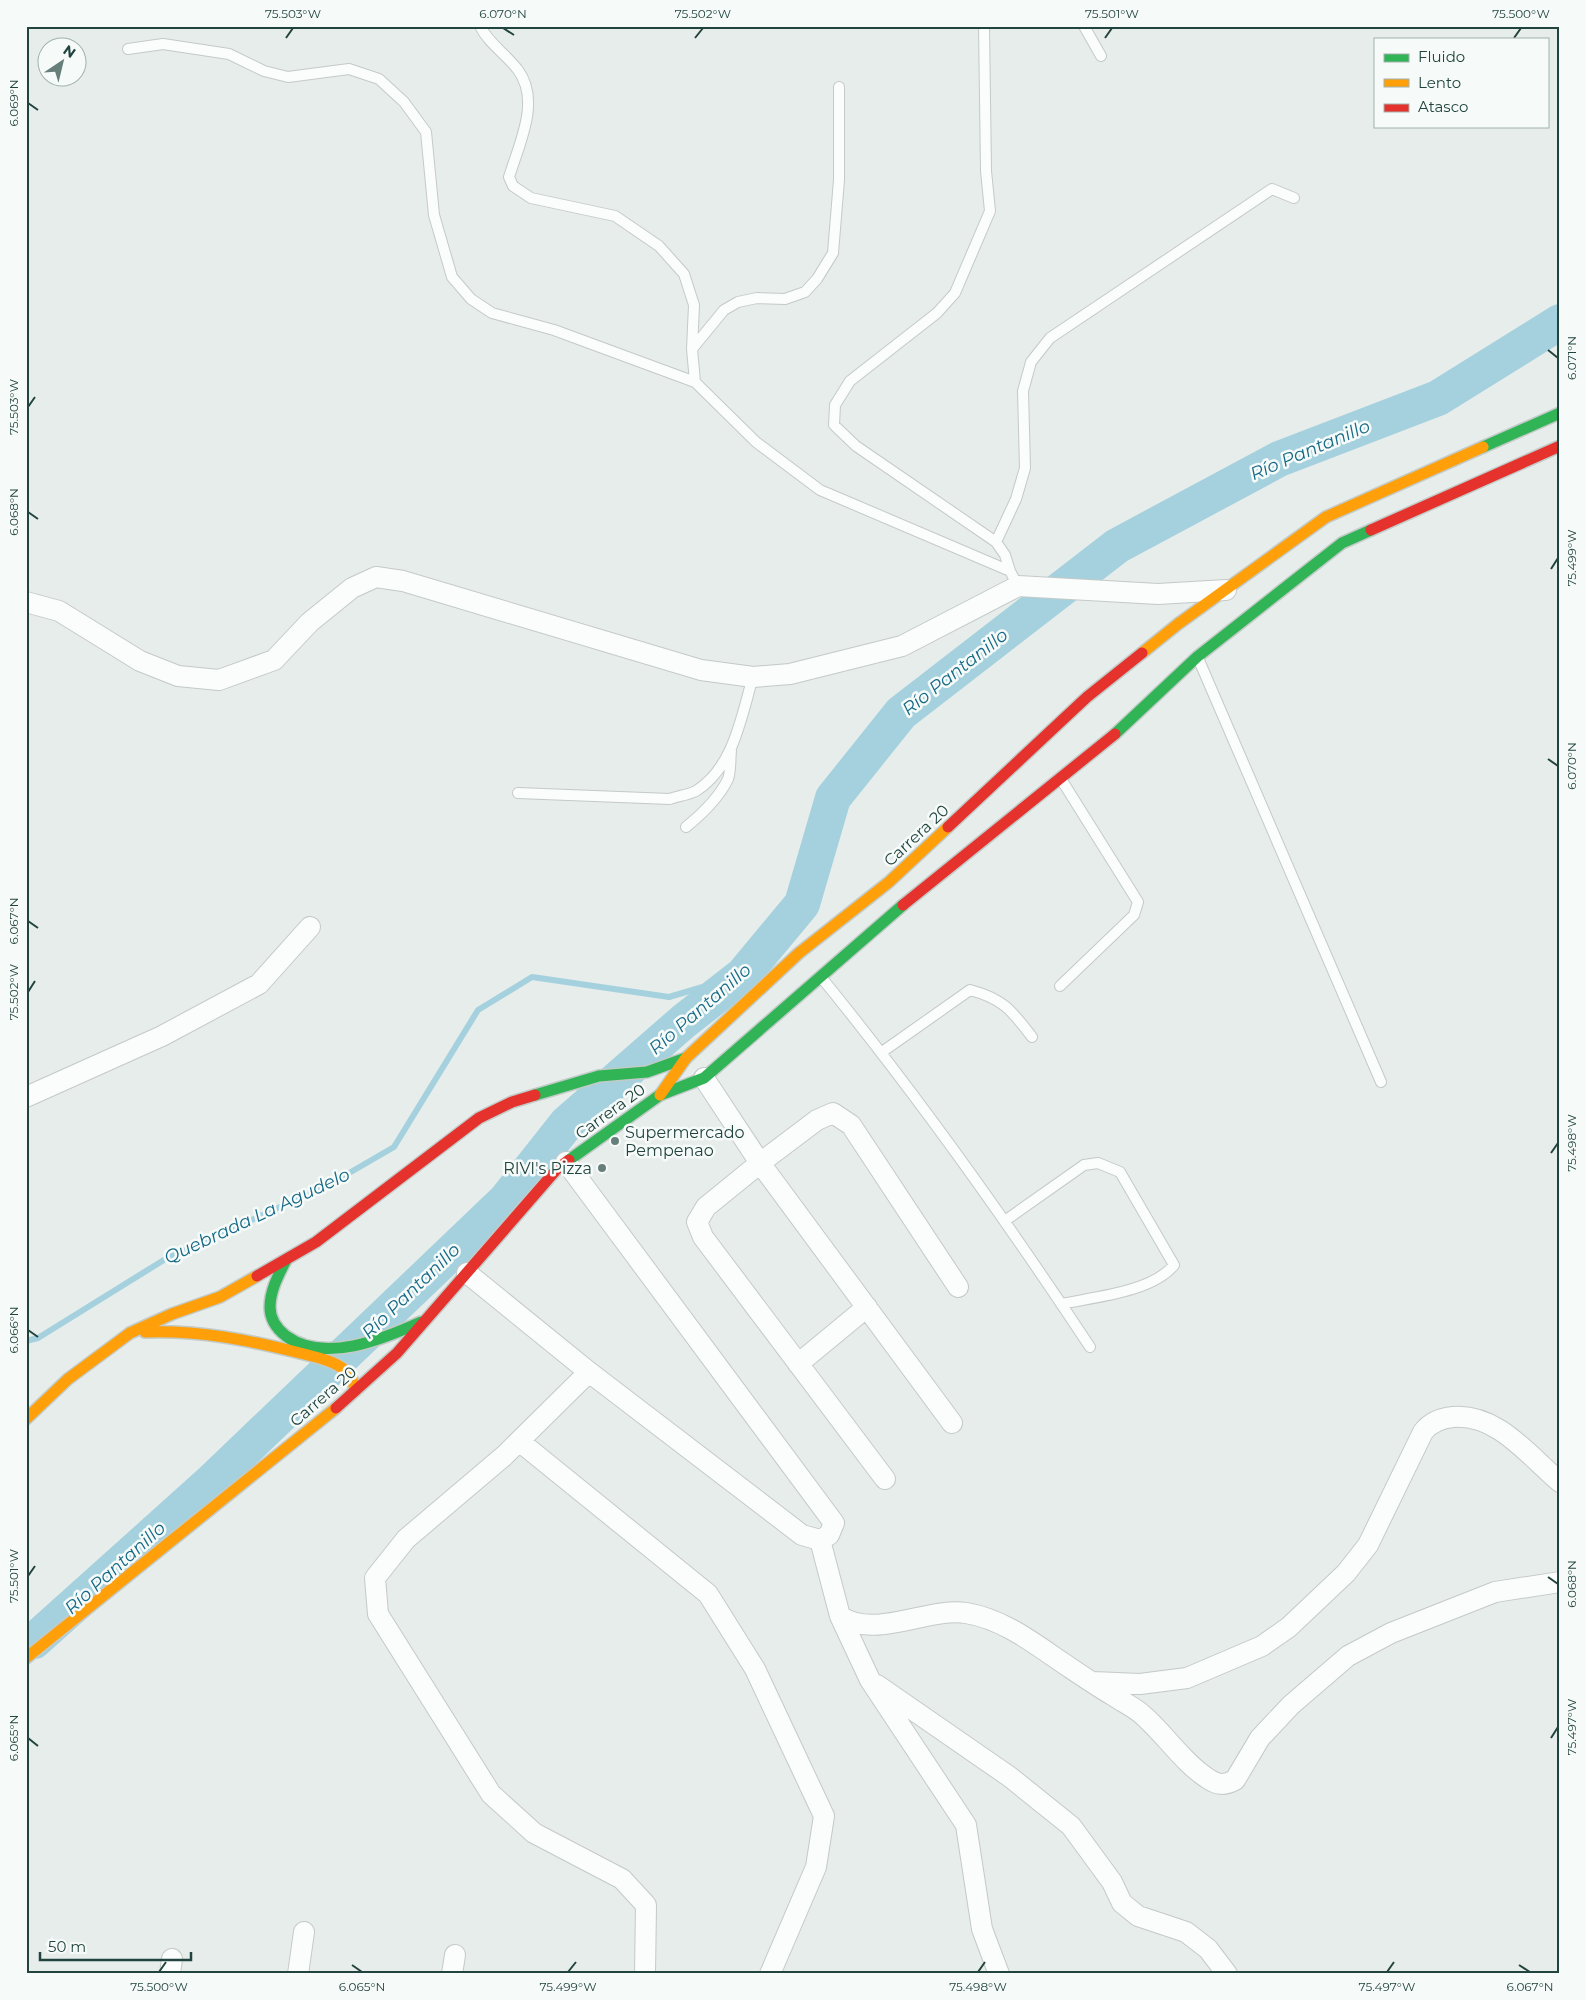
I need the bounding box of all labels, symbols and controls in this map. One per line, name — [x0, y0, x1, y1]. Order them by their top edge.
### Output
text: 75.503°W — [265, 6, 321, 21]
text: 6.070°N — [479, 6, 527, 21]
text: 75.502°W — [675, 6, 731, 21]
text: 75.501°W — [1085, 6, 1139, 21]
text: 75.500°W — [1492, 6, 1550, 21]
north arrow — [38, 38, 88, 88]
legend — [1374, 38, 1548, 128]
text: N — [60, 41, 79, 62]
text: Fluido — [1418, 47, 1465, 66]
text: Lento — [1418, 73, 1461, 92]
text: 6.069°N — [6, 79, 21, 127]
text: Atasco — [1418, 97, 1468, 116]
text: 6.071°N — [1564, 336, 1579, 380]
text: 75.503°W — [6, 379, 21, 435]
water label: Río Pantanillo — [1247, 415, 1373, 485]
text: 6.068°N — [6, 488, 21, 536]
text: 75.499°W — [1564, 529, 1579, 587]
water label: Río Pantanillo — [898, 624, 1012, 720]
text: 6.070°N — [1564, 742, 1579, 790]
street label: Carrera 20 — [880, 800, 953, 870]
text: 6.067°N — [6, 898, 21, 944]
water label: Río Pantanillo — [644, 959, 756, 1059]
text: 75.502°W — [6, 964, 21, 1020]
street label: Carrera 20 — [572, 1080, 649, 1143]
text: 75.498°W — [1564, 1114, 1579, 1172]
place label: Supermercado Pempenao — [625, 1123, 745, 1160]
marker: Supermercado Pempenao — [609, 1135, 621, 1147]
place label: RIVI's Pizza — [503, 1159, 592, 1178]
marker: RIVI's Pizza — [596, 1162, 608, 1174]
water label: Quebrada La Agudelo — [161, 1163, 353, 1269]
water label: Río Pantanillo — [357, 1239, 465, 1343]
text: 6.066°N — [6, 1307, 21, 1353]
street label: Carrera 20 — [286, 1362, 360, 1430]
water label: Río Pantanillo — [60, 1517, 170, 1619]
text: 75.501°W — [6, 1549, 21, 1603]
text: 6.068°N — [1564, 1560, 1579, 1608]
text: 75.497°W — [1564, 1699, 1579, 1755]
text: 6.065°N — [6, 1715, 21, 1761]
scale bar — [40, 1930, 191, 1962]
text: 50 m — [48, 1937, 86, 1956]
text: 75.500°W — [130, 1979, 188, 1994]
text: 6.065°N — [339, 1979, 385, 1994]
text: 75.499°W — [539, 1979, 597, 1994]
text: 75.498°W — [949, 1979, 1007, 1994]
text: 75.497°W — [1359, 1979, 1415, 1994]
text: 6.067°N — [1507, 1979, 1553, 1994]

